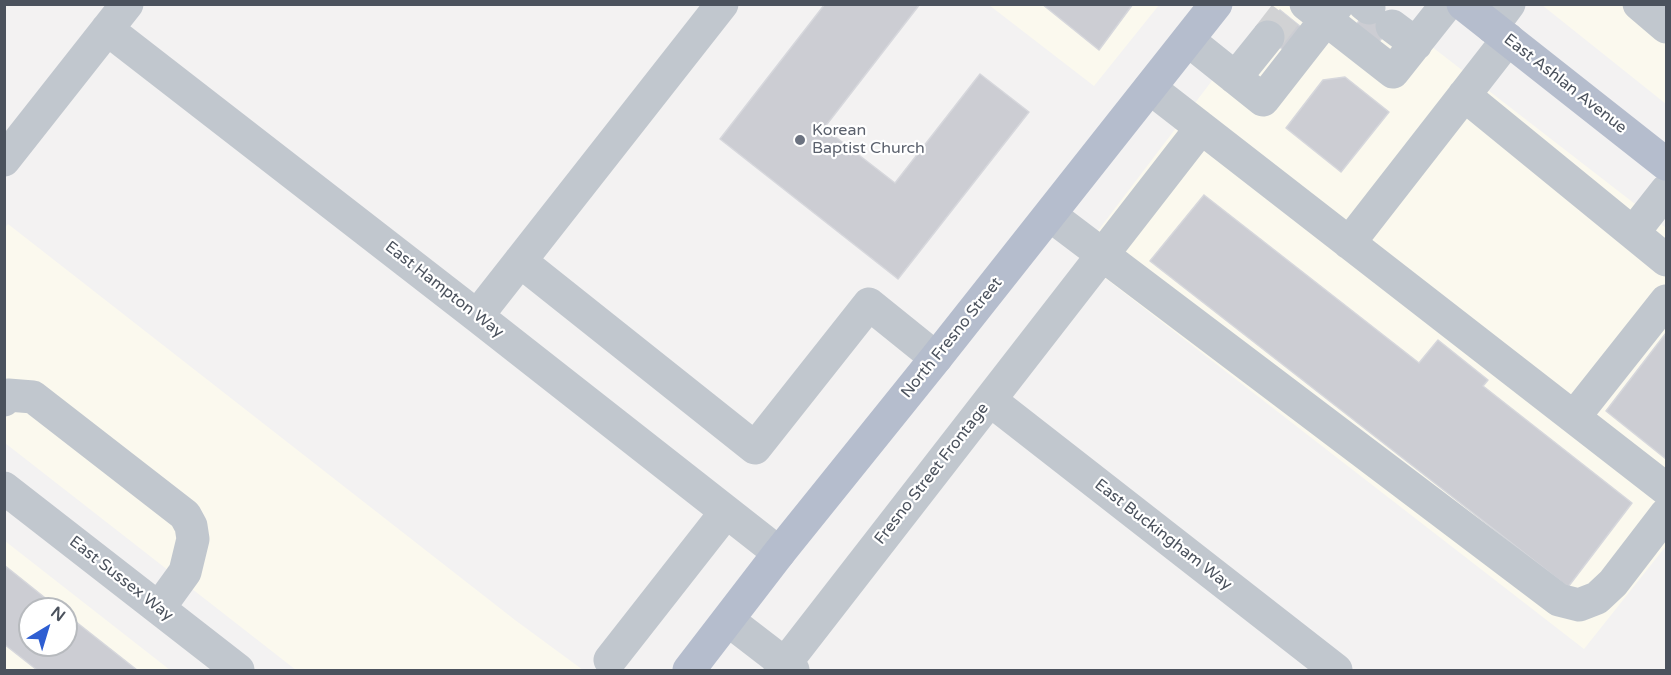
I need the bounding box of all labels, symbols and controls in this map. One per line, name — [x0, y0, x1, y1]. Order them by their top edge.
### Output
street label: East Ashlan Avenue — [1500, 30, 1630, 138]
place label: Korean Baptist Church — [812, 121, 925, 159]
marker: Korean Baptist Church — [793, 133, 807, 147]
street label: East Hampton Way — [381, 238, 507, 342]
street label: North Fresno Street — [897, 274, 1007, 402]
street label: Fresno Street Frontage — [871, 399, 993, 549]
street label: East Buckingham Way — [1090, 475, 1236, 595]
street label: East Sussex Way — [65, 532, 177, 626]
north arrow — [18, 597, 78, 657]
text: N — [47, 603, 69, 626]

